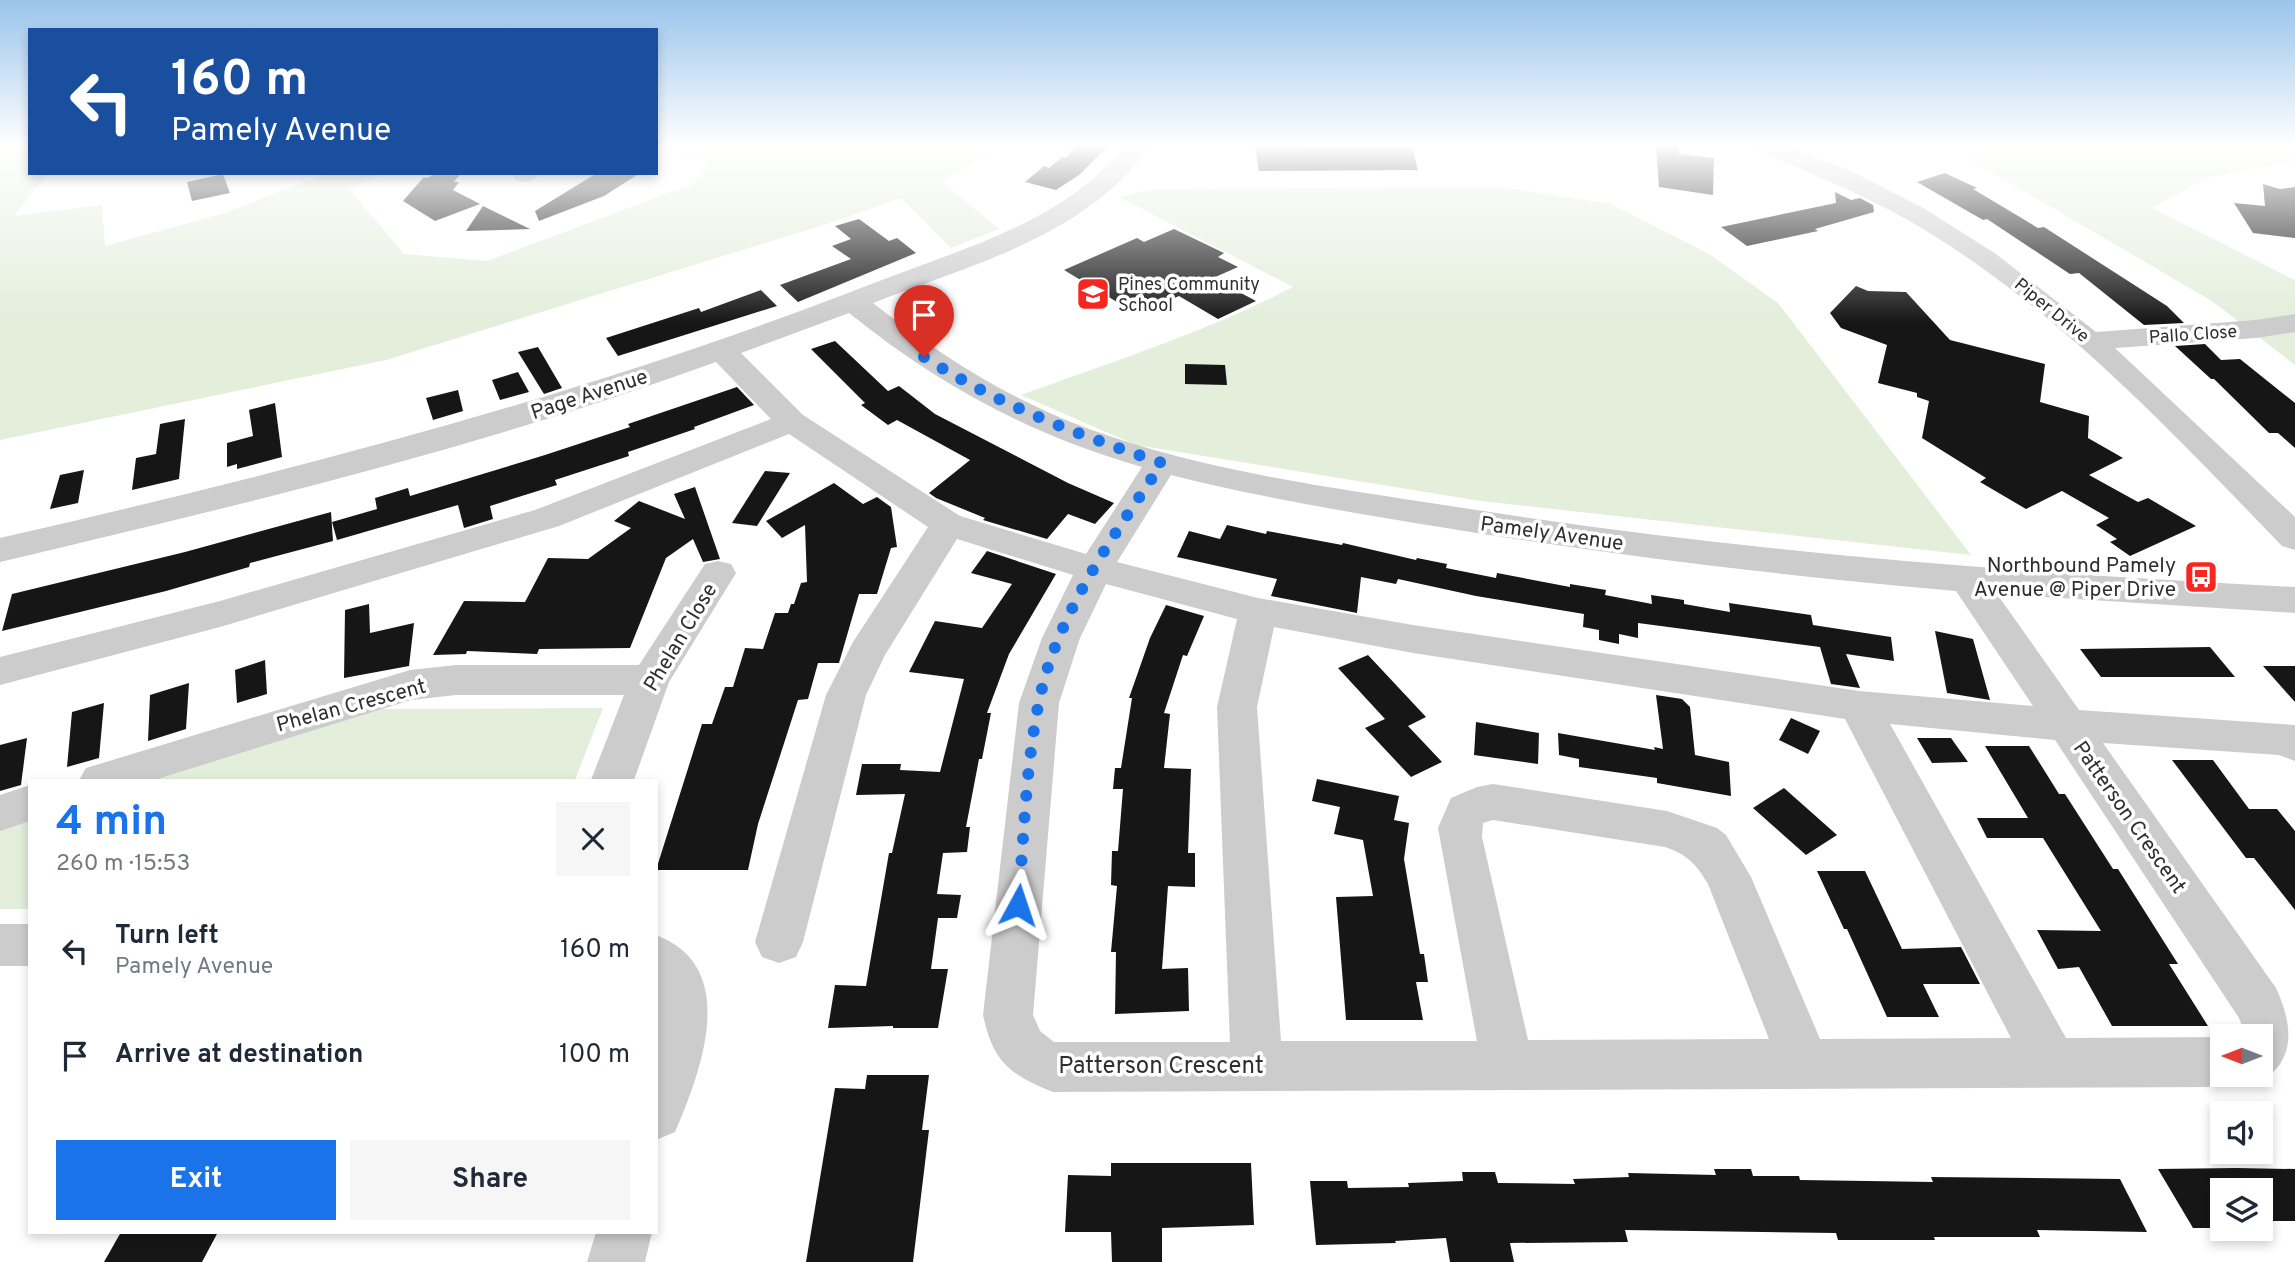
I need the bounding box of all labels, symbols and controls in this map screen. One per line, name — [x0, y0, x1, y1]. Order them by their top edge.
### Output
text: 160 m — [171, 51, 308, 113]
icon: left — [56, 56, 147, 147]
text: Pamely Avenue — [171, 112, 391, 152]
place label: Pines Community School — [1118, 274, 1260, 318]
street label: Piper Drive — [2009, 274, 2093, 348]
school or university icon: Pines Community School — [1074, 275, 1112, 313]
pin — [894, 285, 954, 357]
icon: arrive — [905, 296, 943, 334]
street label: Pallo Close — [2148, 321, 2238, 350]
street label: Page Avenue — [528, 364, 651, 427]
street label: Pamely Avenue — [1478, 511, 1625, 558]
place label: Northbound Pamely Avenue @ Piper Drive — [1974, 553, 2176, 604]
bus stop icon: Northbound Pamely Avenue @ Piper Drive — [2182, 558, 2220, 596]
street label: Phelan Close — [638, 579, 724, 697]
street label: Phelan Crescent — [274, 674, 429, 739]
street label: Patterson Crescent — [2066, 736, 2191, 899]
text: 4 min — [56, 797, 167, 850]
button: close — [556, 802, 630, 876]
text: 260 m · 15:53 — [56, 850, 190, 879]
position arrow — [981, 868, 1055, 942]
text: Turn left — [115, 920, 219, 953]
icon: left — [56, 932, 94, 970]
text: 160 m — [560, 934, 630, 967]
text: Pamely Avenue — [115, 953, 273, 982]
north arrow — [2210, 1024, 2273, 1087]
map controls — [2210, 1024, 2273, 1241]
icon: arrive — [56, 1037, 94, 1075]
text: Arrive at destination — [115, 1039, 363, 1072]
text: 100 m — [559, 1039, 630, 1072]
street label: Patterson Crescent — [1058, 1052, 1264, 1082]
button: sound — [2210, 1101, 2273, 1164]
button: Exit — [56, 1140, 336, 1220]
button: Share — [350, 1140, 630, 1220]
button: layers — [2210, 1178, 2273, 1241]

